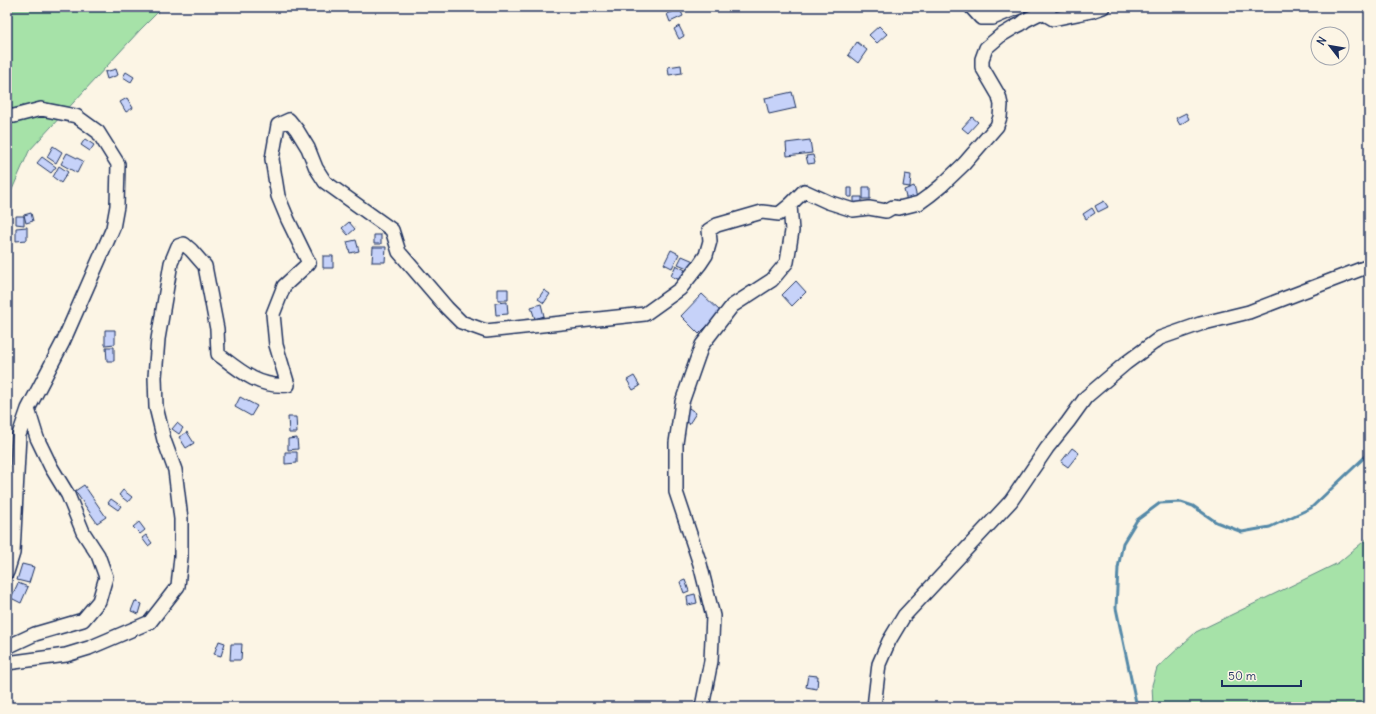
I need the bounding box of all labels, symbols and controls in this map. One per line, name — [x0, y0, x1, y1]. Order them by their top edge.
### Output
north arrow — [1310, 26, 1350, 66]
text: N — [1313, 34, 1329, 48]
scale bar — [1222, 662, 1301, 688]
text: 50 m — [1228, 668, 1257, 683]

